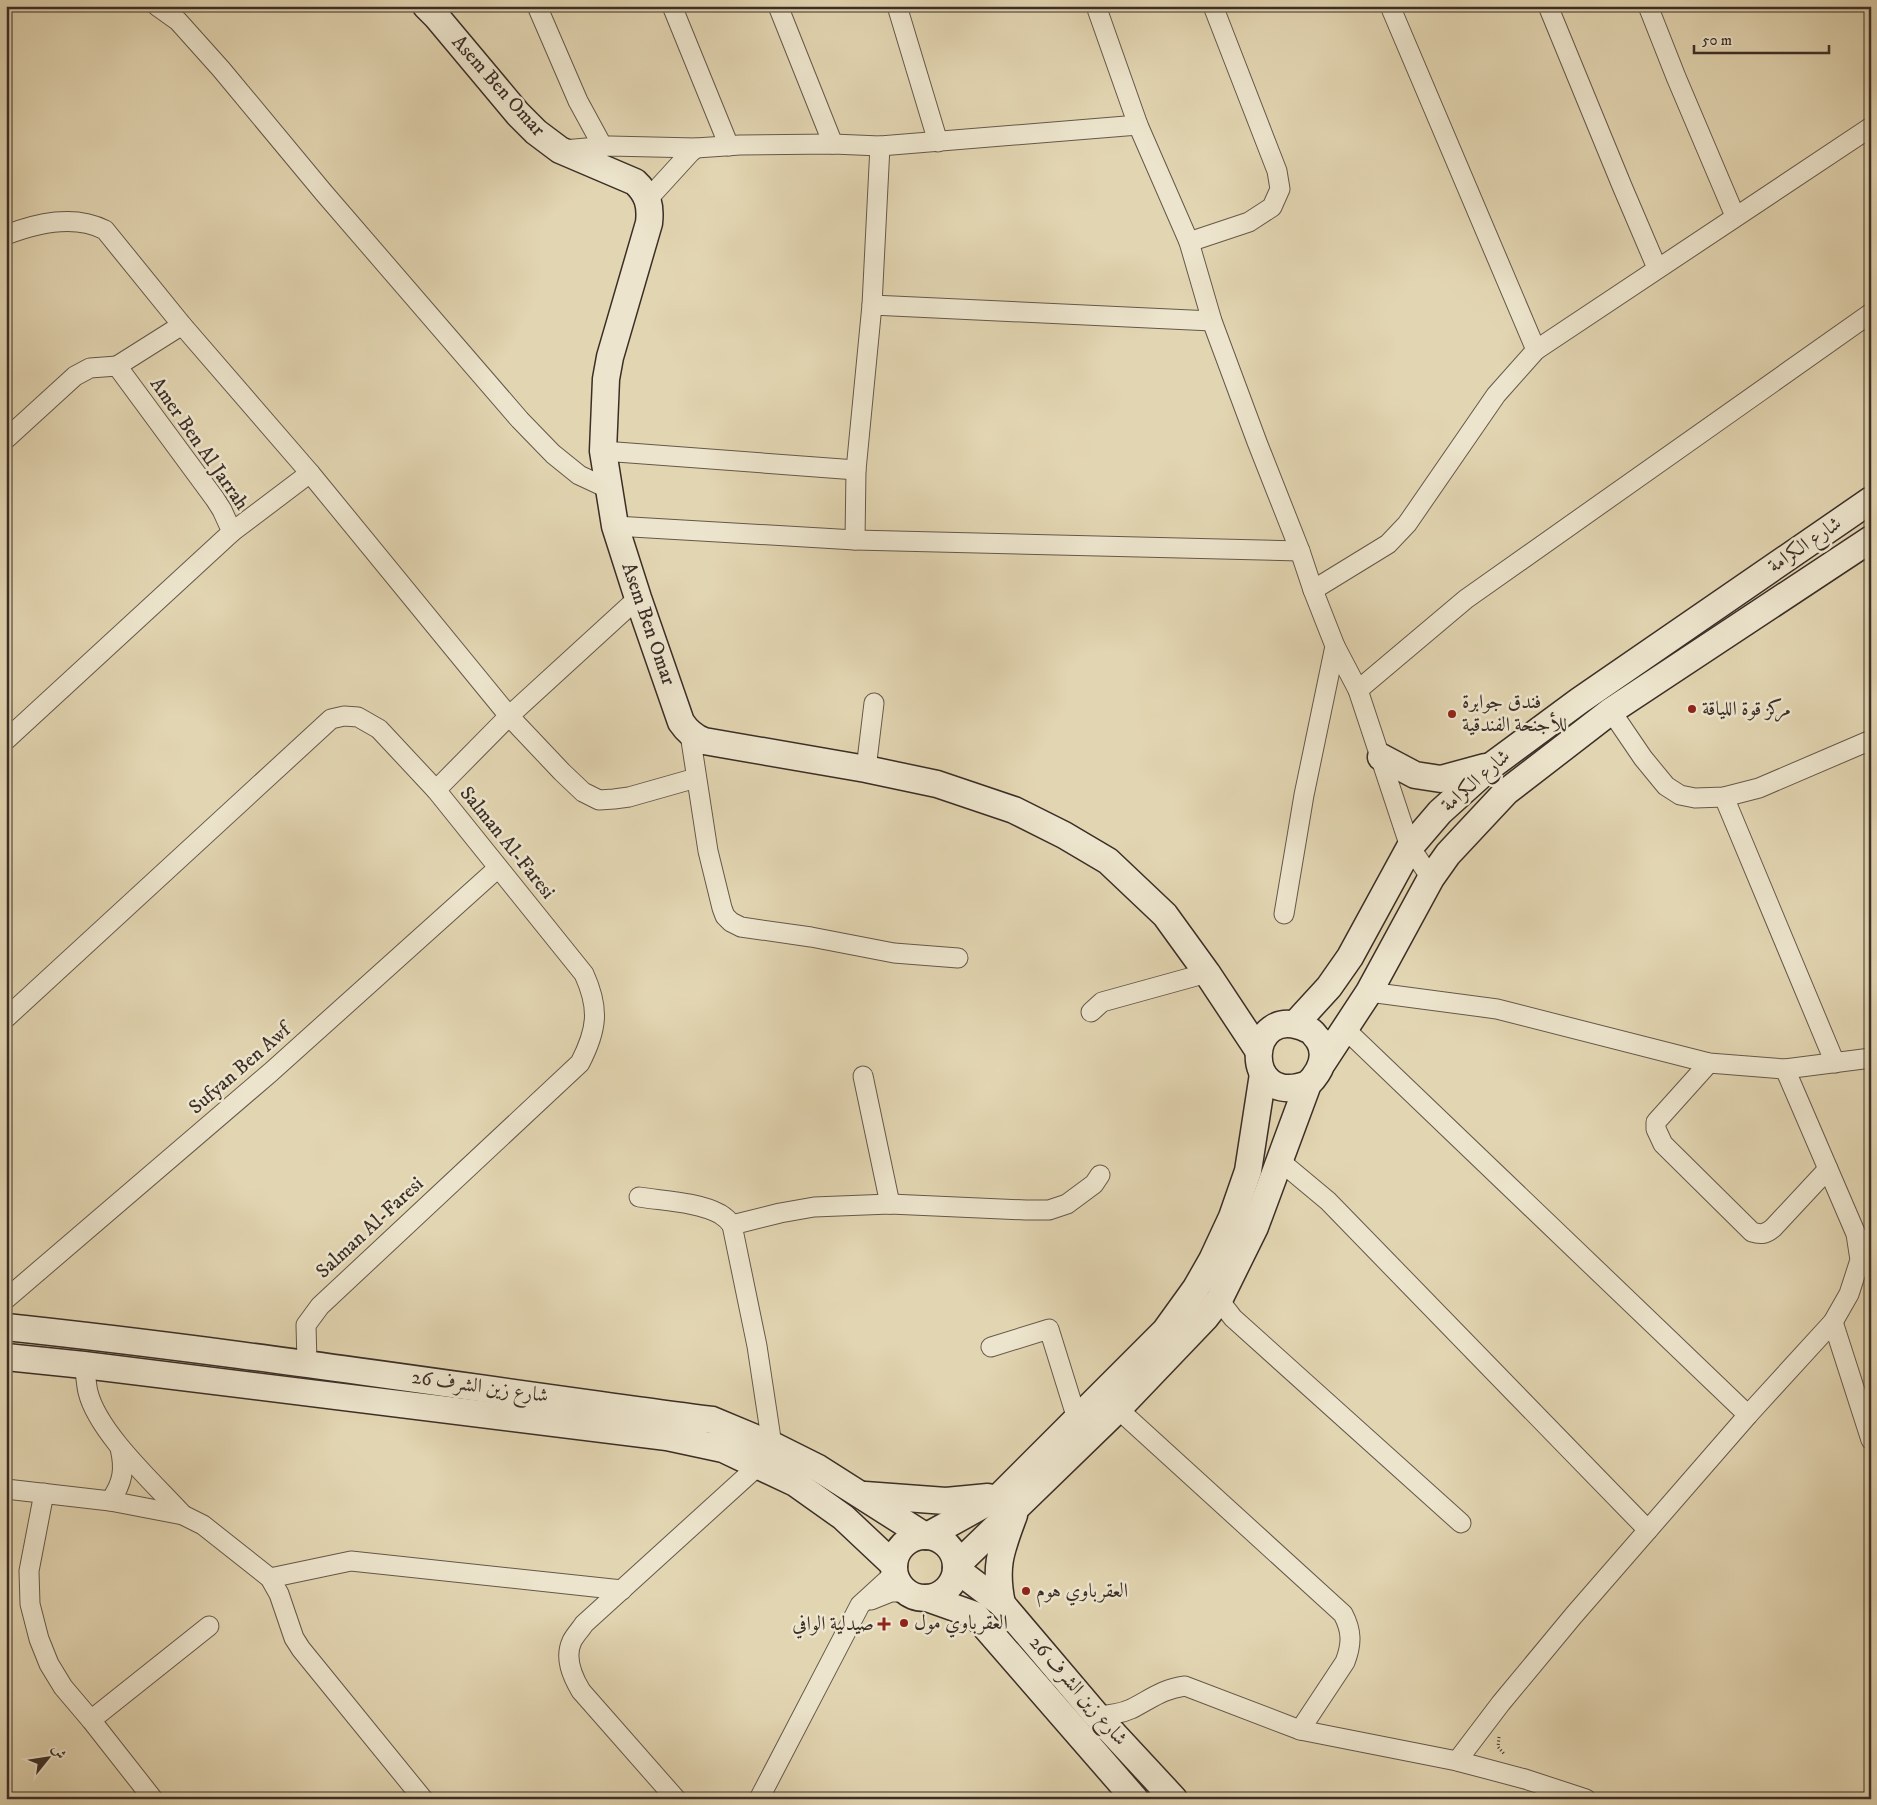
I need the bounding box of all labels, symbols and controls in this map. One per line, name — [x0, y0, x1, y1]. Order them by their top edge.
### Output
scale bar — [1694, 22, 1830, 54]
street label: Asem Ben Omar — [446, 30, 550, 142]
text: 50 m — [1702, 31, 1732, 50]
street label: Amer Ben Al Jarrah — [144, 373, 254, 516]
street label: شارع الكرامة — [1763, 511, 1849, 582]
street label: Asem Ben Omar — [615, 559, 681, 689]
place label: فندق جوابرة للأجنحة الفندقية — [1462, 690, 1567, 738]
place label: مركز قوة اللياقة — [1702, 697, 1791, 722]
marker: مركز قوة اللياقة — [1686, 703, 1698, 715]
marker: فندق جوابرة للأجنحة الفندقية — [1446, 708, 1458, 720]
street label: شارع الكرامة — [1436, 744, 1518, 821]
street label: Salman Al-Faresi — [454, 782, 560, 904]
street label: Sufyan Ben Awf — [184, 1016, 299, 1120]
street label: Salman Al-Faresi — [311, 1172, 429, 1284]
street label: شارع زين الشرف 26 — [409, 1365, 550, 1413]
place label: العقرباوي هوم — [1036, 1579, 1128, 1608]
marker: العقرباوي هوم — [1020, 1585, 1032, 1597]
place label: العقرباوي مول — [914, 1611, 1008, 1638]
place label: صيدلية الوافي — [792, 1612, 874, 1639]
marker: العقرباوي مول — [898, 1617, 910, 1629]
marker: صيدلية الوافي — [878, 1618, 890, 1630]
street label: شارع زين الشرف 26 — [1020, 1631, 1133, 1754]
north arrow — [22, 1732, 72, 1782]
text: ش — [47, 1741, 70, 1763]

